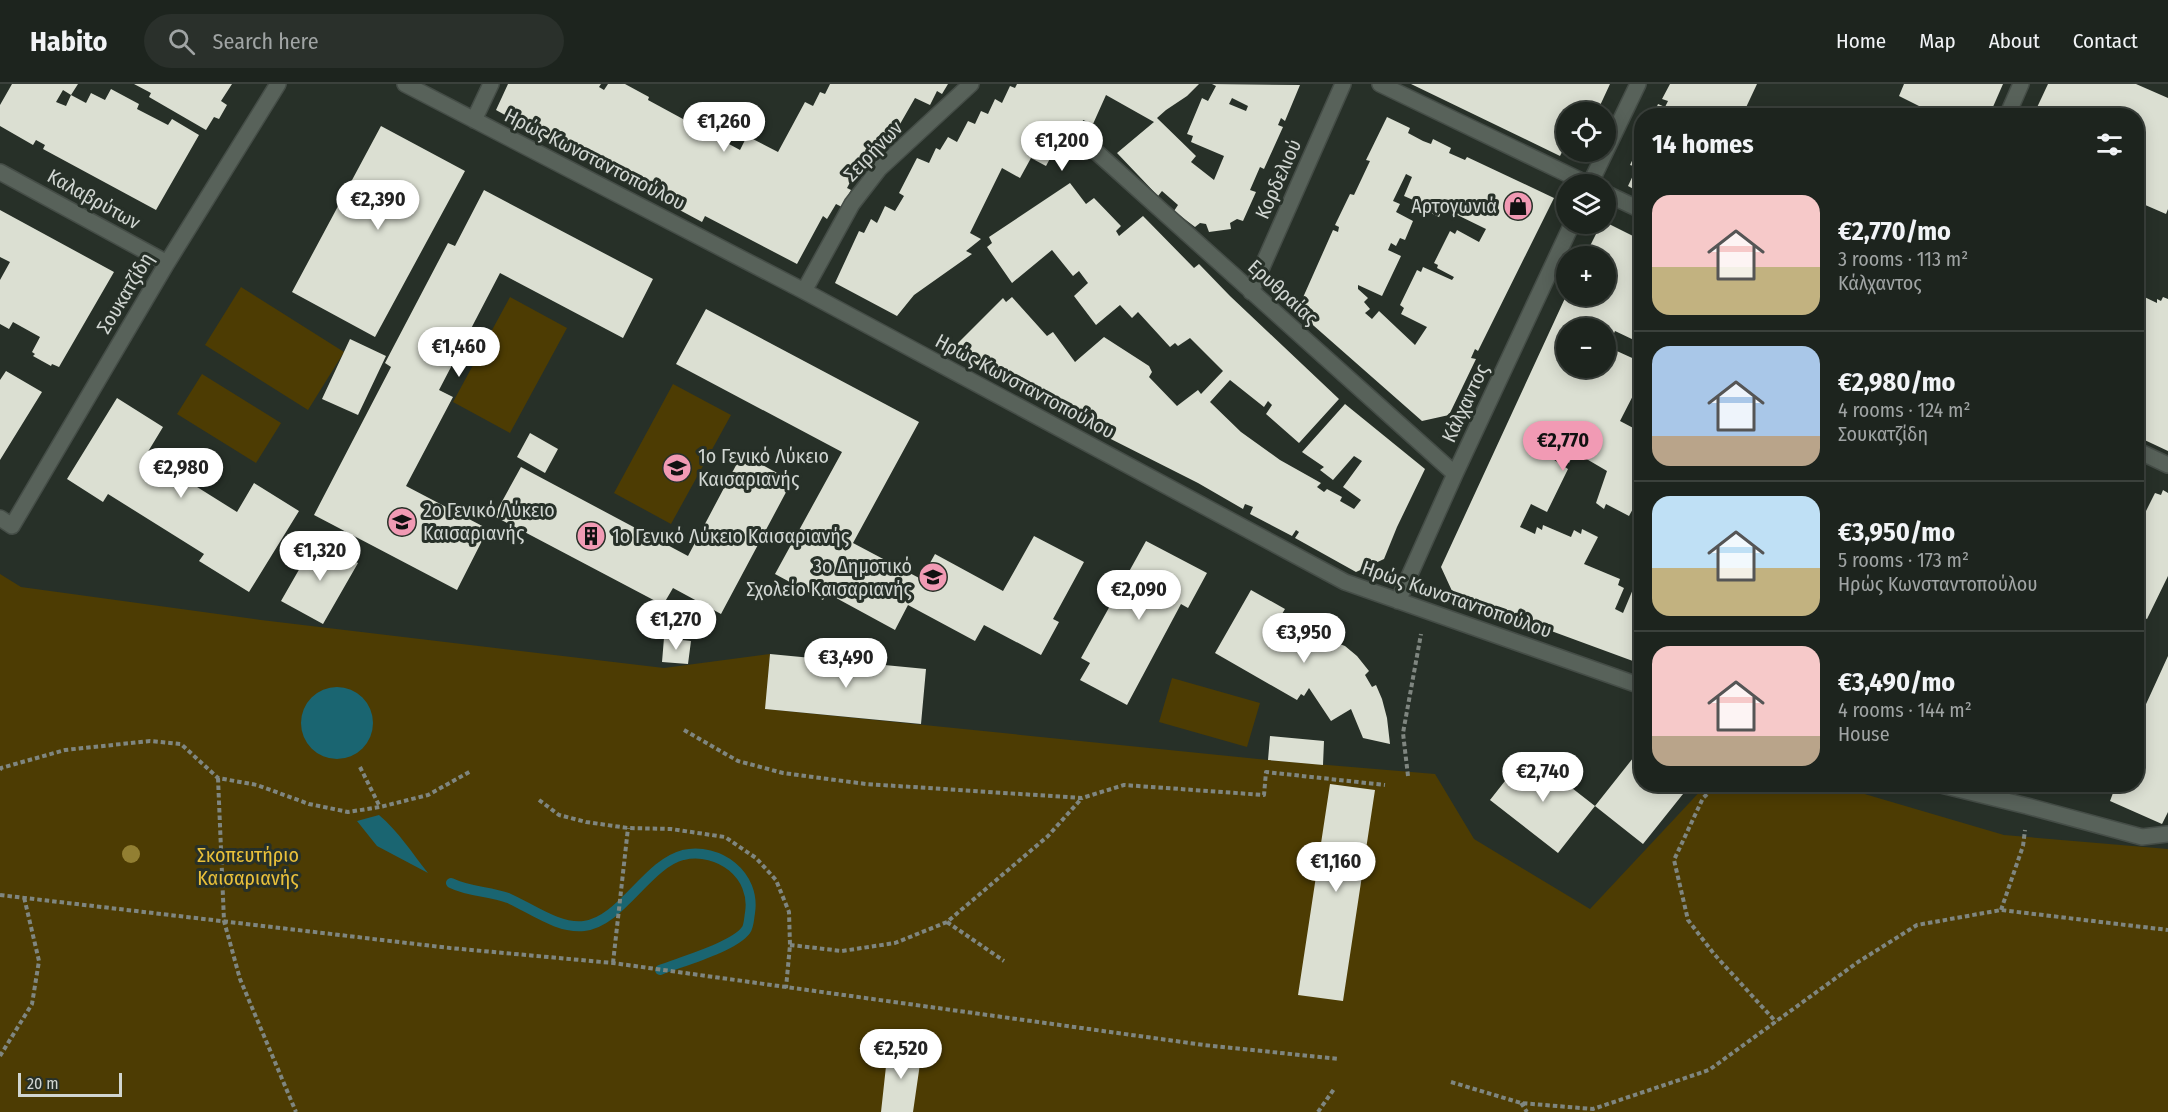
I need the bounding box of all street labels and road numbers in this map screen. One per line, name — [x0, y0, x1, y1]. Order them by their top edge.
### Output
street label: Ηρώς Κωνσταντοπούλου — [501, 103, 689, 215]
street label: Σειρήνων — [838, 116, 908, 186]
street label: Κορδελιού — [1250, 135, 1306, 223]
street label: Καλαβρύτων — [43, 164, 145, 234]
street label: Σουκατζίδη — [92, 248, 158, 338]
street label: Ερυθραίας — [1243, 254, 1323, 330]
street label: Ηρώς Κωνσταντοπούλου — [931, 329, 1119, 443]
street label: Κάλχαντος — [1436, 359, 1494, 446]
street label: Ηρώς Κωνσταντοπούλου — [1359, 555, 1555, 643]

